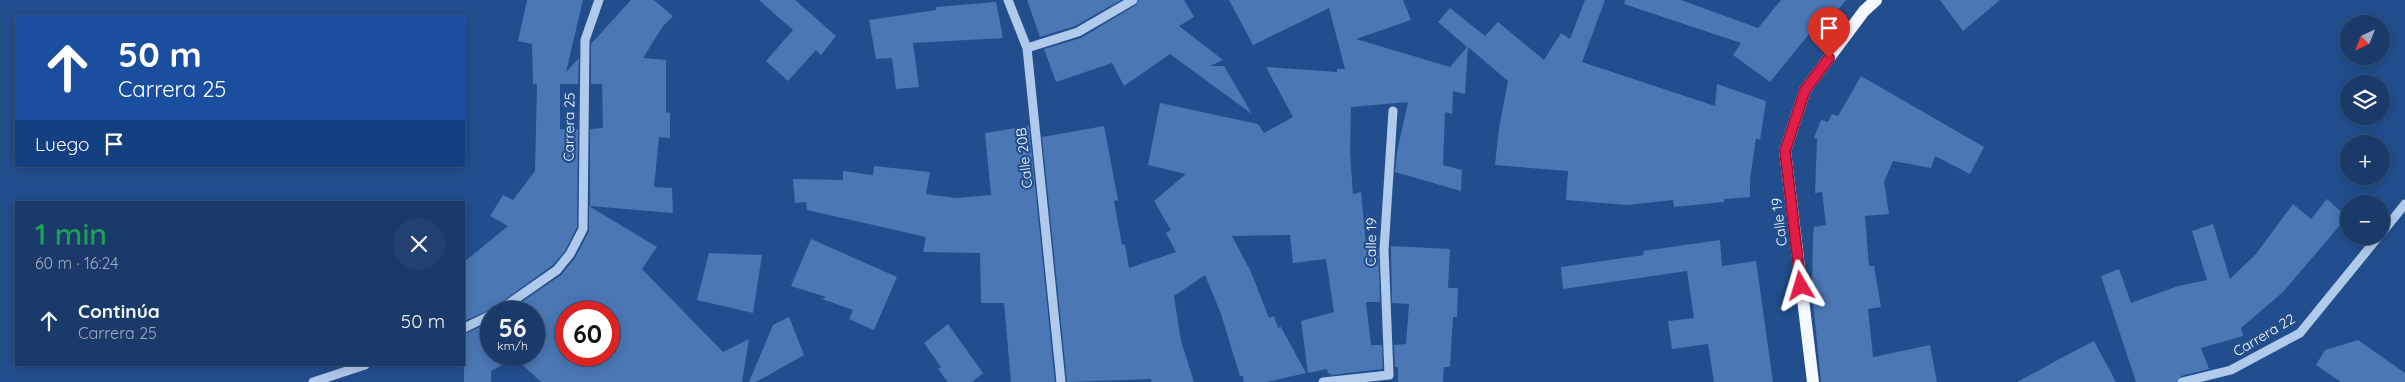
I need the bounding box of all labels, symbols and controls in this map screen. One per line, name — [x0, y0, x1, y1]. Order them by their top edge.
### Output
pin — [1808, 7, 1850, 58]
icon: arrive — [1815, 14, 1843, 42]
north arrow — [2340, 15, 2390, 65]
map controls — [2340, 15, 2390, 245]
text: 50 m — [118, 32, 202, 76]
icon: ahead — [35, 35, 100, 100]
text: Carrera 25 — [118, 75, 226, 103]
button: layers — [2340, 75, 2390, 125]
street label: Carrera 25 — [559, 92, 579, 162]
street label: Calle 20B — [1012, 127, 1036, 189]
icon: arrive — [100, 130, 128, 158]
text: Luego — [35, 132, 90, 156]
button: + — [2340, 135, 2390, 185]
button: − — [2340, 195, 2390, 245]
street label: Calle 19 — [1767, 197, 1791, 247]
text: 1 min — [35, 215, 107, 253]
street label: Calle 19 — [1362, 217, 1380, 266]
button: close — [393, 218, 445, 270]
text: 60 m · 16:24 — [35, 253, 119, 273]
position arrow — [1774, 259, 1826, 311]
text: Continúa — [78, 299, 160, 323]
speed limit sign: 60 — [555, 301, 620, 366]
icon: ahead — [35, 307, 63, 335]
text: 50 m — [401, 309, 445, 333]
street label: Carrera 22 — [2230, 309, 2298, 360]
text: 56 — [498, 312, 527, 343]
text: Carrera 25 — [78, 323, 157, 343]
text: km/h — [497, 338, 528, 353]

